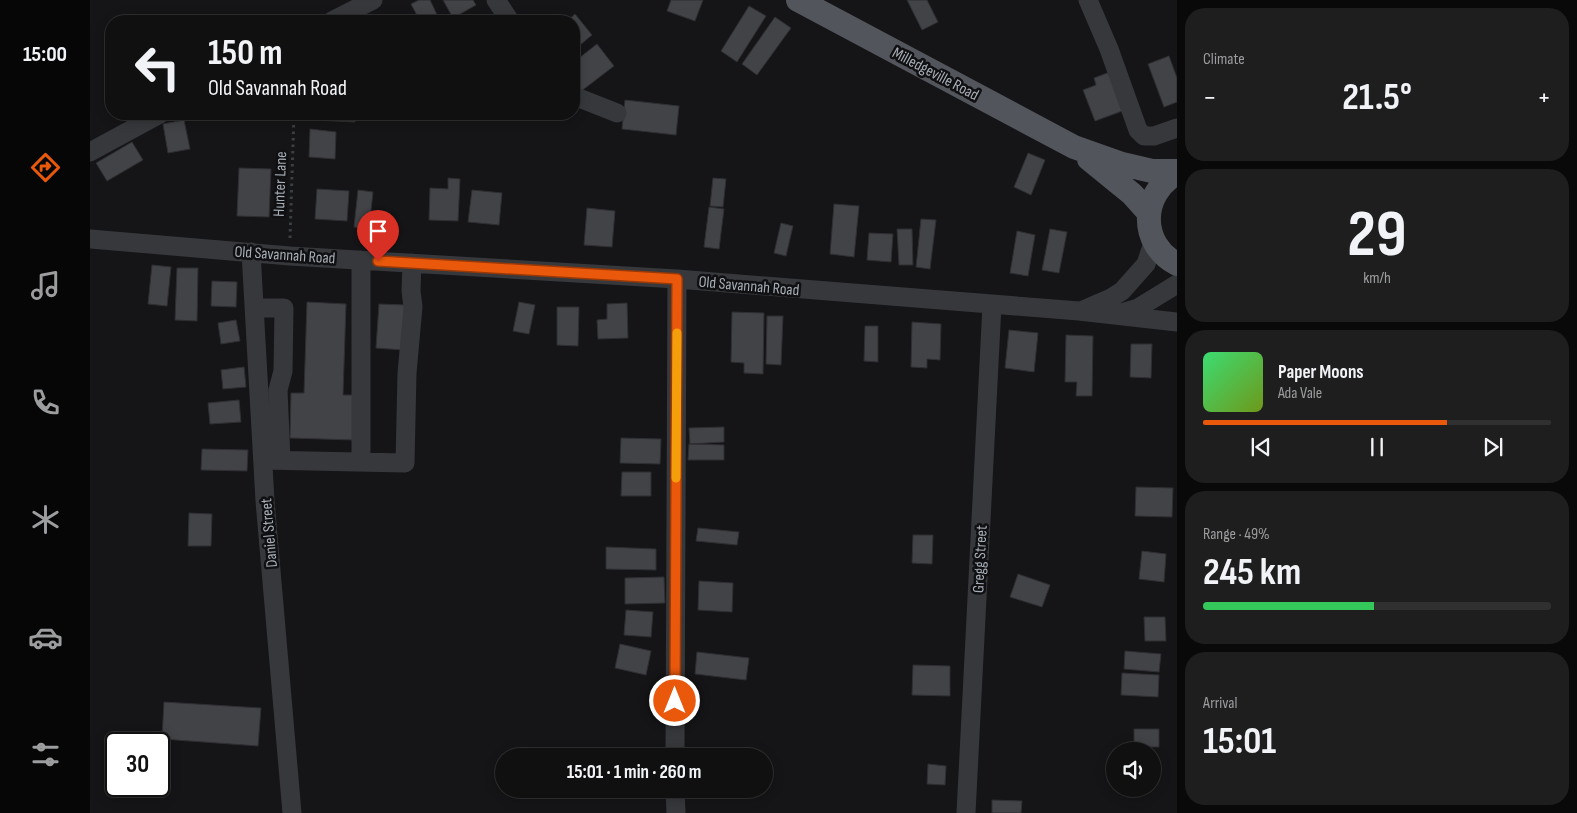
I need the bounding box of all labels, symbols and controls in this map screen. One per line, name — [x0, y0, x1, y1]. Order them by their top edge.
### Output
text: 150 m — [208, 32, 282, 75]
icon: left — [125, 35, 190, 100]
text: 15:00 — [23, 41, 67, 68]
street label: Milledgeville Road — [889, 44, 982, 105]
text: Climate — [1203, 50, 1245, 69]
text: Old Savannah Road — [208, 75, 347, 102]
text: 21.5° — [1342, 75, 1412, 120]
text: − — [1203, 81, 1217, 114]
text: + — [1537, 81, 1551, 114]
icon: directions — [28, 150, 63, 185]
street label: Hunter Lane — [270, 151, 291, 217]
text: 29 — [1347, 197, 1407, 275]
pin — [357, 210, 399, 261]
icon: arrive — [364, 217, 392, 245]
street label: Old Savannah Road — [234, 242, 336, 268]
icon: music — [28, 268, 63, 303]
text: km/h — [1363, 269, 1391, 288]
street label: Old Savannah Road — [698, 273, 800, 300]
text: Paper Moons — [1278, 361, 1364, 384]
text: Ada Vale — [1278, 384, 1322, 403]
icon: phone — [28, 385, 63, 420]
icon: previous — [1247, 433, 1275, 461]
icon: pause — [1363, 433, 1391, 461]
icon: next — [1479, 433, 1507, 461]
street label: Daniel Street — [257, 497, 282, 568]
icon: climate — [28, 502, 63, 537]
street label: Gregg Street — [969, 525, 992, 593]
text: Range · 49% — [1203, 525, 1270, 544]
text: 245 km — [1203, 550, 1301, 595]
icon: car — [28, 620, 63, 655]
position arrow — [648, 674, 700, 726]
text: Arrival — [1203, 694, 1237, 713]
text: 15:01 — [1203, 719, 1276, 764]
speed limit sign: 30 — [105, 732, 170, 797]
icon: filters — [28, 737, 63, 772]
map controls — [1106, 742, 1161, 797]
button: sound — [1106, 742, 1161, 797]
text: 15:01 · 1 min · 260 m — [567, 761, 701, 784]

